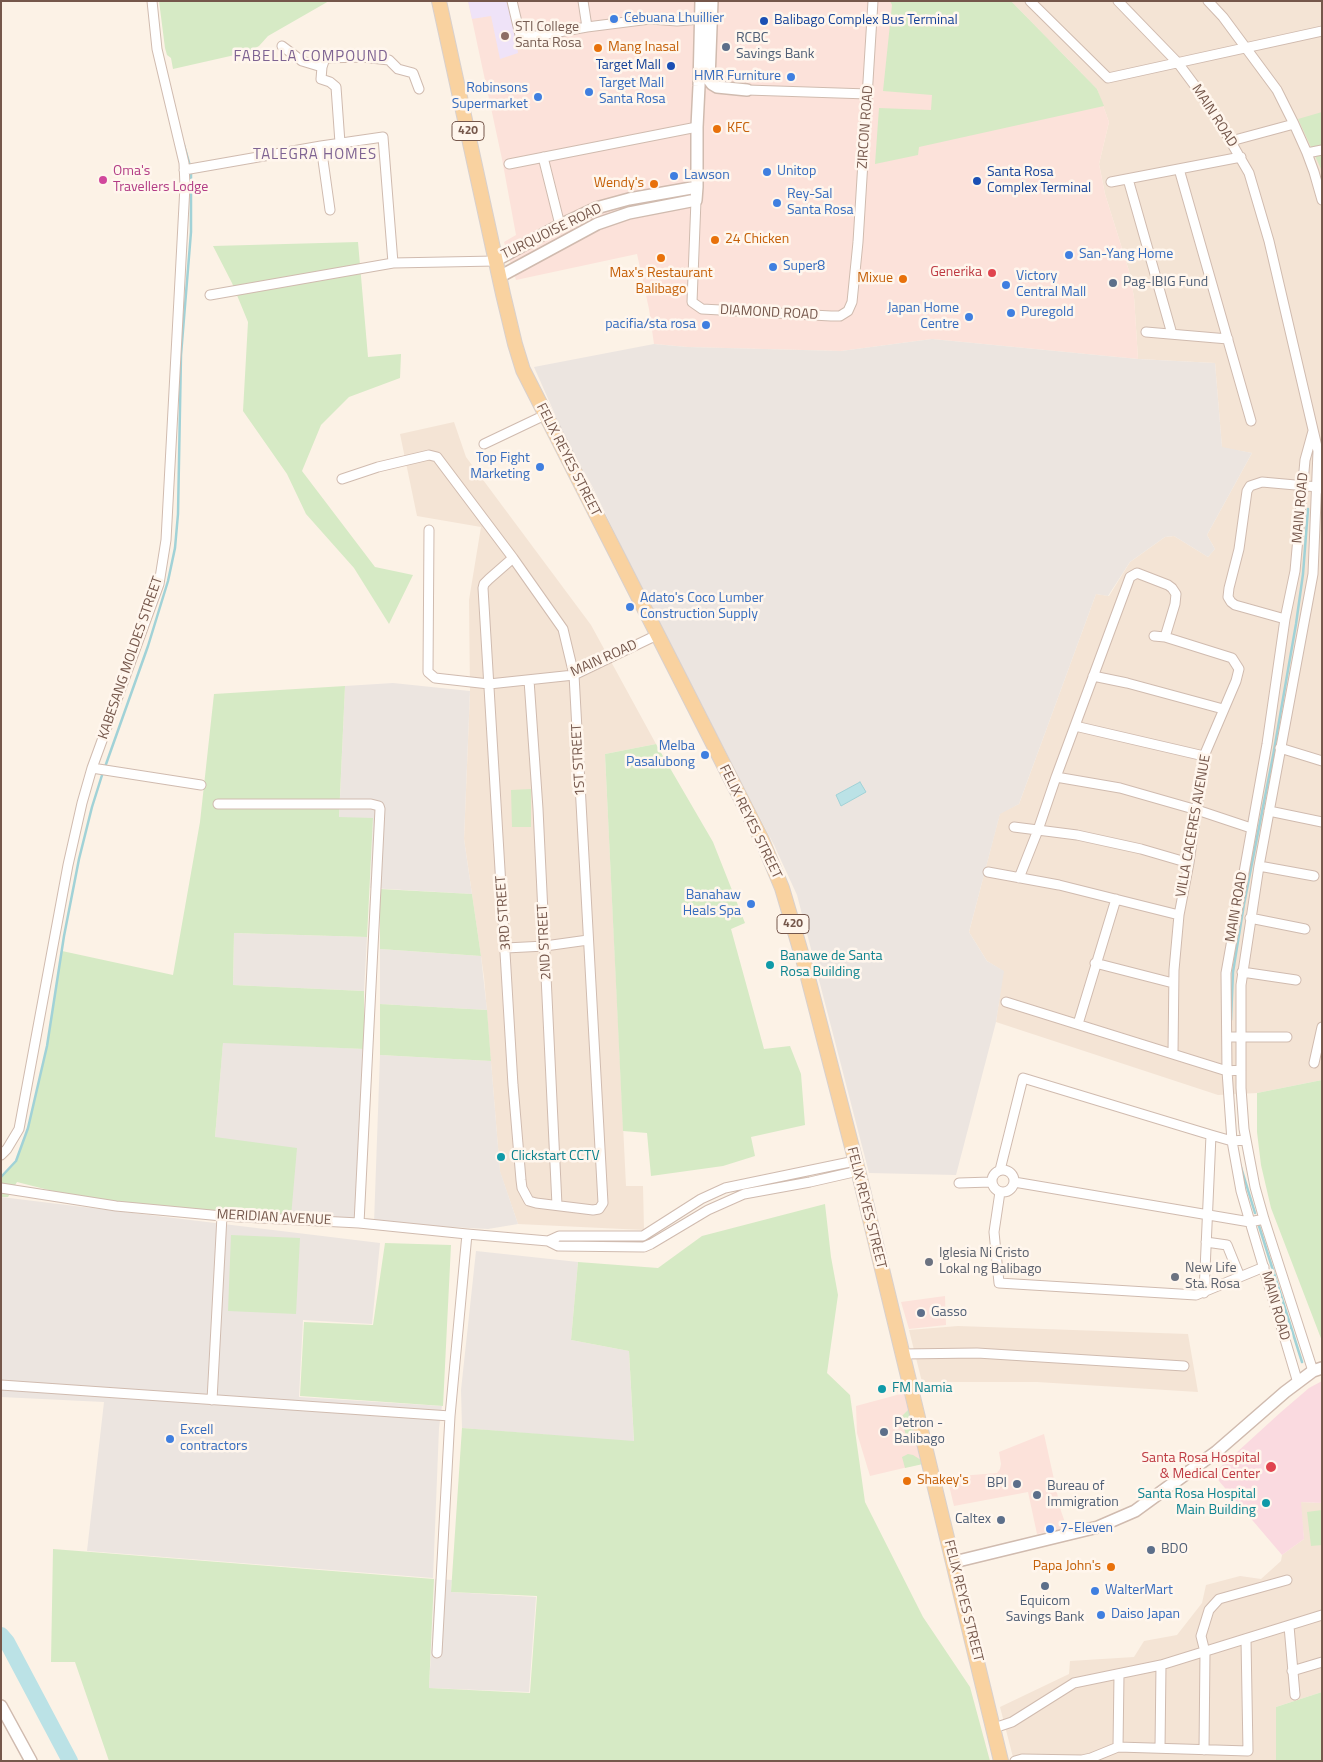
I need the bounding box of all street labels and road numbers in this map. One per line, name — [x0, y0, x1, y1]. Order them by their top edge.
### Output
street label: MAIN ROAD — [1188, 82, 1240, 150]
street label: ZIRCON ROAD — [855, 85, 877, 169]
road number: 420 — [452, 122, 484, 140]
street label: TURQUOISE ROAD — [499, 200, 605, 264]
street label: DIAMOND ROAD — [719, 302, 819, 324]
street label: FELIX REYES STREET — [532, 401, 604, 519]
street label: MAIN ROAD — [1290, 472, 1312, 544]
street label: KABESANG MOLDES STREET — [95, 574, 167, 742]
street label: MAIN ROAD — [568, 637, 640, 681]
street label: 1ST STREET — [569, 723, 589, 797]
street label: VILLA CACERES AVENUE — [1173, 753, 1215, 899]
street label: FELIX REYES STREET — [715, 762, 785, 882]
street label: MAIN ROAD — [1223, 871, 1251, 943]
street label: 3RD STREET — [493, 875, 515, 951]
street label: 2ND STREET — [535, 904, 555, 980]
road number: 420 — [777, 914, 809, 934]
street label: FELIX REYES STREET — [843, 1145, 889, 1271]
street label: MERIDIAN AVENUE — [216, 1207, 332, 1229]
street label: MAIN ROAD — [1257, 1269, 1293, 1343]
street label: FELIX REYES STREET — [940, 1538, 986, 1664]

